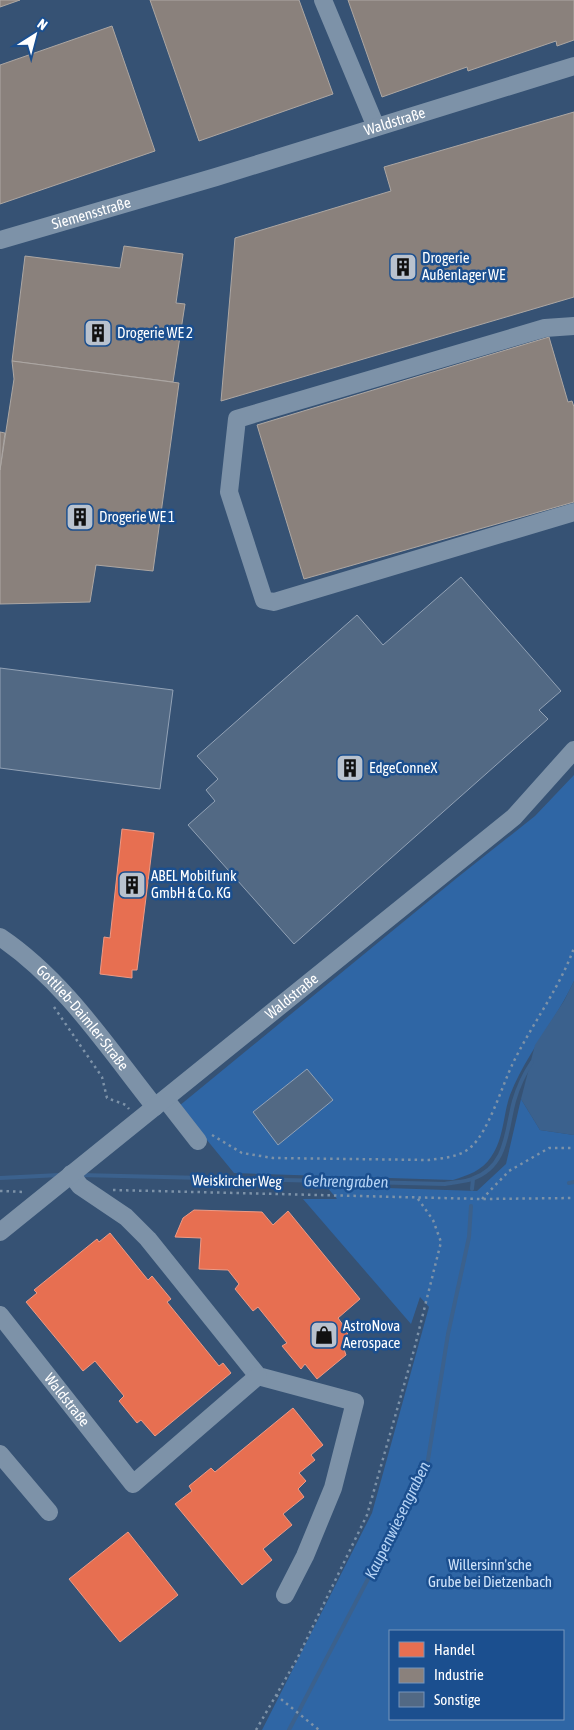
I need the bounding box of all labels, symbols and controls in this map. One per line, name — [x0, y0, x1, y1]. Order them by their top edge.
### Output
north arrow — [10, 10, 60, 60]
text: N — [35, 16, 51, 33]
street label: Waldstraße — [362, 104, 427, 139]
street label: Siemensstraße — [50, 193, 133, 232]
place label: Drogerie Außenlager WE — [422, 249, 506, 283]
building icon: Drogerie Außenlager WE — [388, 252, 418, 282]
building icon: Drogerie WE 2 — [83, 318, 113, 348]
place label: Drogerie WE 2 — [117, 324, 193, 341]
building icon: Drogerie WE 1 — [65, 502, 95, 532]
place label: Drogerie WE 1 — [99, 508, 175, 525]
building icon: EdgeConneX — [335, 753, 365, 783]
place label: EdgeConneX — [369, 759, 438, 776]
place label: ABEL Mobilfunk GmbH & Co. KG — [151, 867, 237, 901]
building icon: ABEL Mobilfunk GmbH & Co. KG — [117, 870, 147, 900]
street label: Gottlieb-Daimler-Straße — [33, 961, 133, 1074]
street label: Waldstraße — [262, 970, 321, 1022]
street label: Weiskircher Weg — [192, 1171, 283, 1190]
water label: Gehrengraben — [304, 1171, 389, 1192]
place label: AstroNova Aerospace — [343, 1317, 401, 1351]
shop icon: AstroNova Aerospace — [309, 1320, 339, 1350]
street label: Waldstraße — [41, 1370, 93, 1430]
water label: Kaupenwiesengraben — [361, 1458, 434, 1582]
park label: Willersinn'sche Grube bei Dietzenbach — [428, 1556, 552, 1590]
legend — [389, 1630, 564, 1720]
text: Handel — [434, 1641, 475, 1658]
text: Industrie — [434, 1666, 484, 1683]
text: Sonstige — [434, 1691, 481, 1708]

